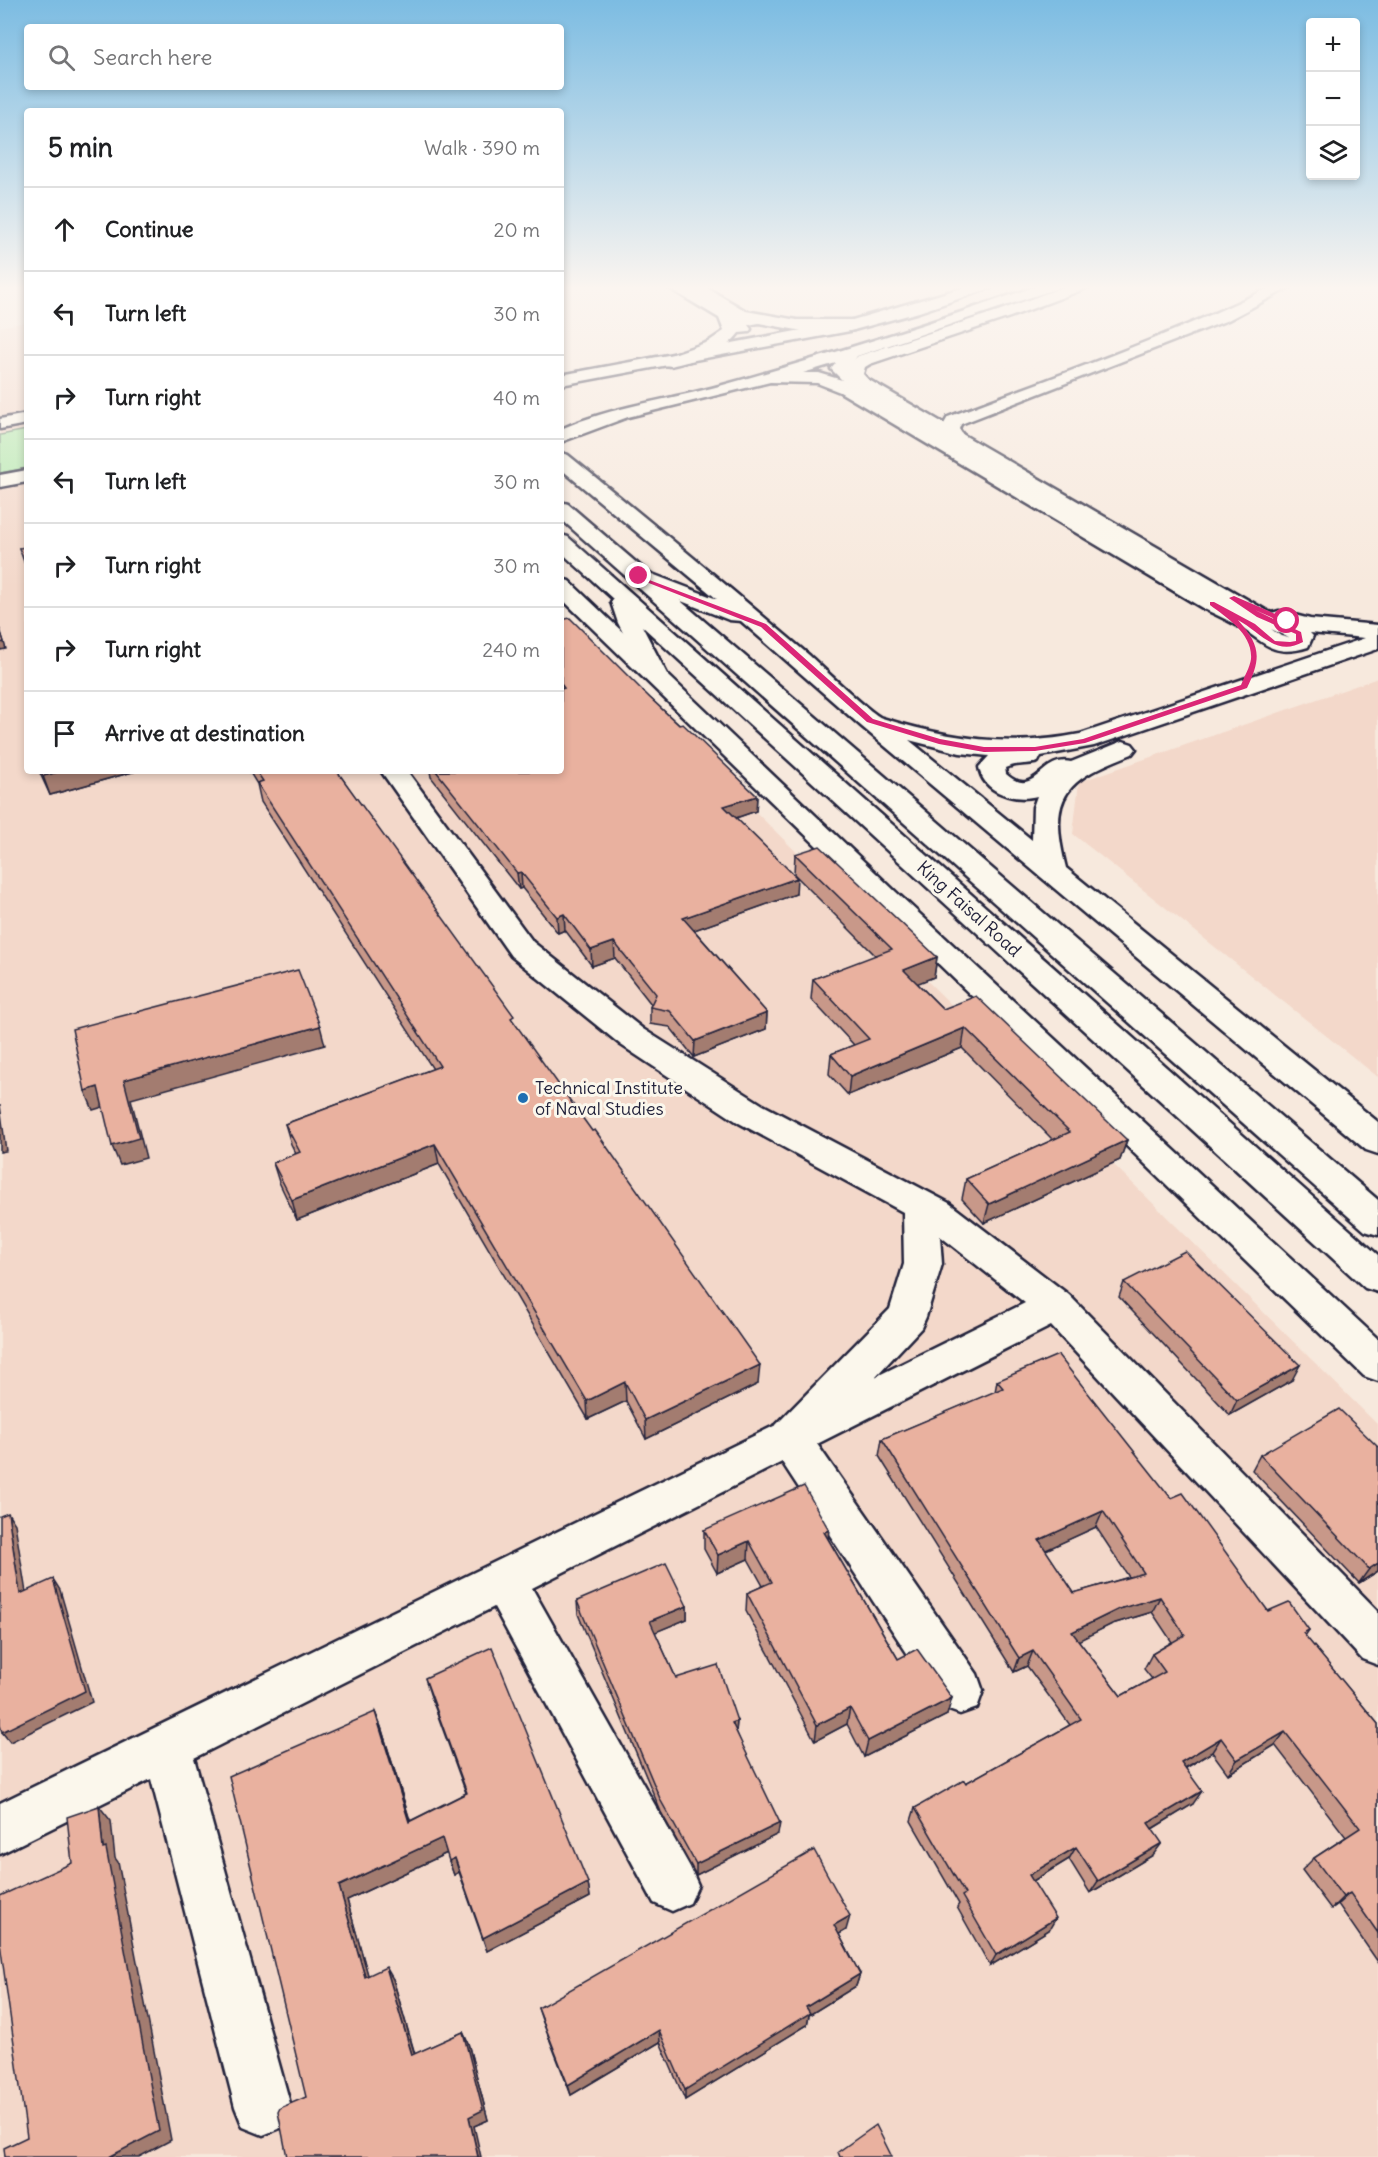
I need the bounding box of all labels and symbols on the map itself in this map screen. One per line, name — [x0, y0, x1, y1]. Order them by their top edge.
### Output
route end — [625, 562, 651, 588]
route start — [1273, 607, 1299, 633]
street label: King Faisal Road — [912, 856, 1027, 962]
place label: Technical Institute of Naval Studies — [535, 1076, 683, 1120]
marker: Technical Institute of Naval Studies — [516, 1091, 530, 1105]

